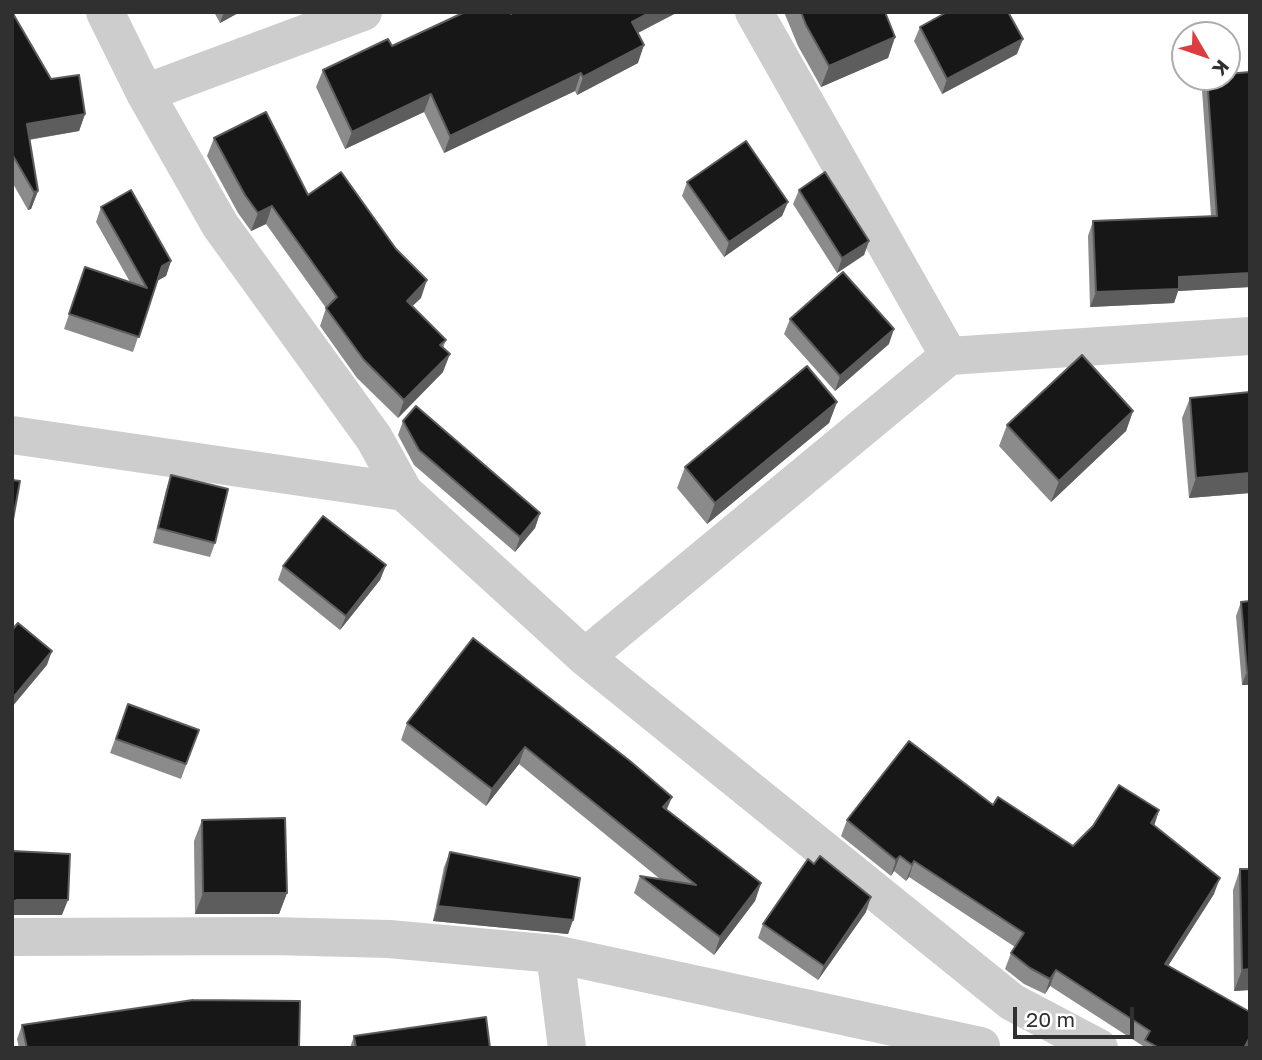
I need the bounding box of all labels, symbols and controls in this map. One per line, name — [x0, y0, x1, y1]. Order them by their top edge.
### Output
north arrow — [1171, 21, 1241, 91]
text: K — [1208, 56, 1234, 81]
scale bar — [1017, 993, 1138, 1038]
text: 20 m — [1026, 1006, 1075, 1032]

